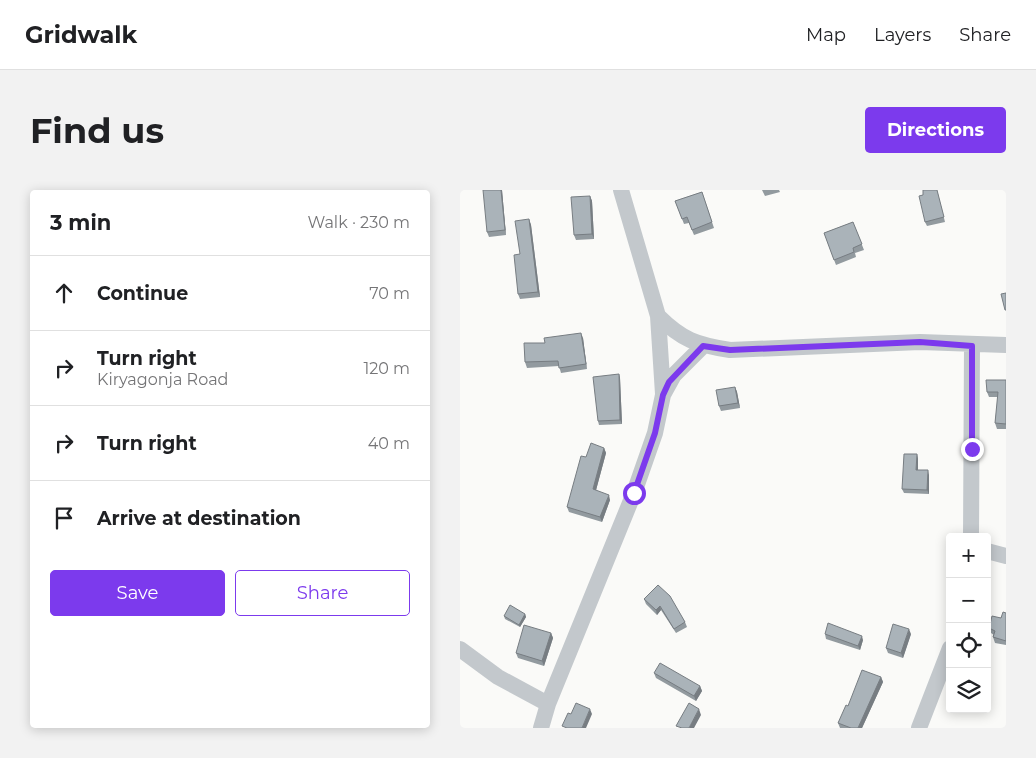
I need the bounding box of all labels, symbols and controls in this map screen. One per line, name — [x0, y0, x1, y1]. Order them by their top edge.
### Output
text: Gridwalk — [25, 20, 137, 49]
text: Map — [806, 24, 846, 46]
text: Layers — [874, 24, 931, 46]
text: Share — [959, 24, 1011, 46]
button: Directions — [865, 107, 1006, 153]
text: Find us — [30, 109, 164, 152]
text: 3 min — [50, 210, 111, 235]
text: Walk · 230 m — [308, 213, 410, 232]
icon: ahead — [50, 279, 78, 307]
text: Continue — [97, 282, 188, 305]
text: 70 m — [369, 284, 410, 303]
text: Turn right — [97, 347, 197, 370]
icon: right — [50, 354, 78, 382]
text: 120 m — [363, 359, 410, 378]
text: Kiryagonja Road — [97, 370, 228, 389]
icon: right — [50, 429, 78, 457]
text: Turn right — [97, 432, 197, 455]
text: 40 m — [368, 434, 410, 453]
route end — [961, 438, 984, 461]
route start — [623, 482, 646, 505]
icon: arrive — [50, 504, 78, 532]
text: Arrive at destination — [97, 507, 301, 530]
map controls — [946, 533, 991, 713]
button: + — [946, 533, 991, 578]
button: Save — [50, 570, 225, 616]
button: Share — [235, 570, 410, 616]
button: − — [946, 578, 991, 623]
button: locate — [946, 623, 991, 668]
button: layers — [946, 668, 991, 713]

